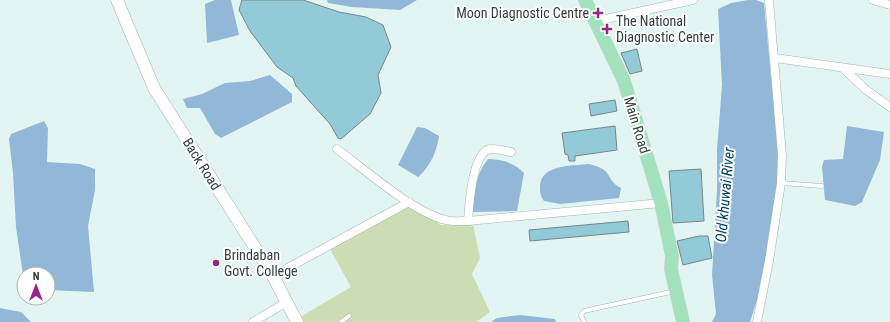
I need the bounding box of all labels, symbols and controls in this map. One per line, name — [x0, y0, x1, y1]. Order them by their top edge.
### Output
place label: Moon Diagnostic Centre — [456, 5, 589, 21]
marker: Moon Diagnostic Centre — [592, 7, 604, 19]
place label: The National Diagnostic Center — [616, 13, 714, 45]
marker: The National Diagnostic Center — [601, 23, 613, 35]
street label: Main Road — [621, 95, 653, 155]
street label: Back Road — [180, 135, 224, 193]
water label: Old khuwai River — [712, 146, 738, 243]
place label: Brindaban Govt. College — [224, 247, 298, 279]
marker: Brindaban Govt. College — [211, 258, 221, 268]
north arrow — [16, 266, 56, 306]
text: N — [33, 270, 40, 283]

